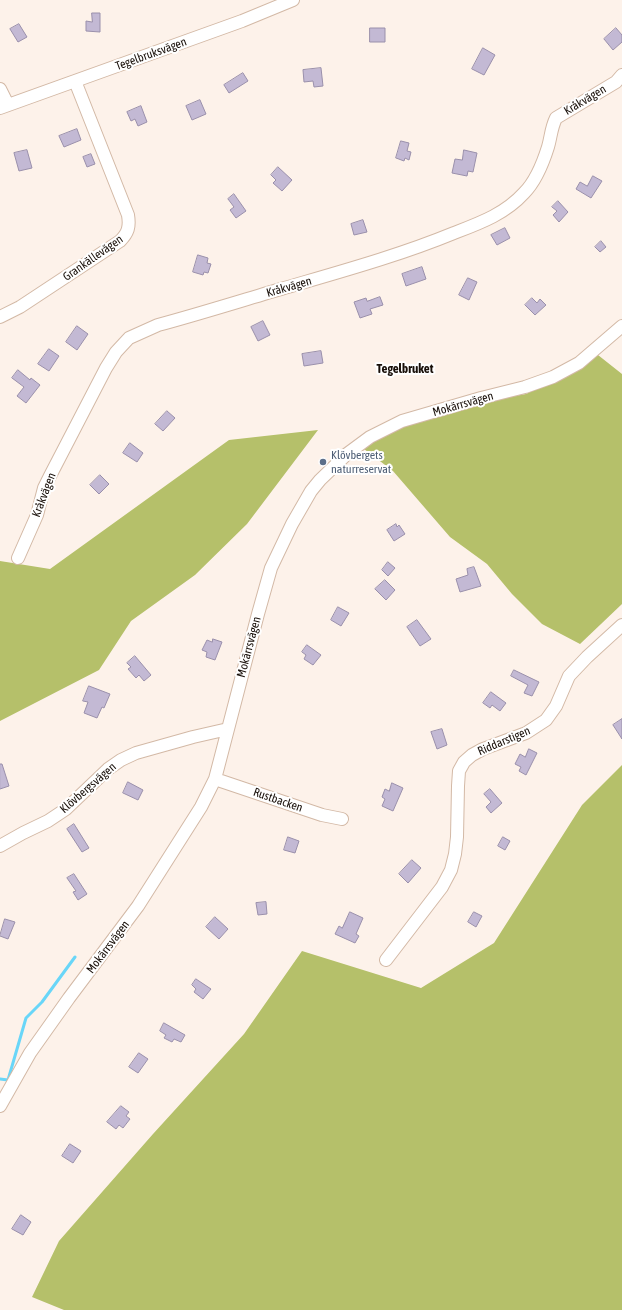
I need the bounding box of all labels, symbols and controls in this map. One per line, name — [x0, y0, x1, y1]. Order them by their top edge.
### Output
street label: Tegelbruksvägen — [113, 34, 189, 74]
street label: Kråkvägen — [561, 82, 609, 118]
street label: Grankällevägen — [60, 232, 126, 284]
street label: Kråkvägen — [265, 274, 313, 300]
district label: Tegelbruket — [377, 361, 433, 377]
street label: Mokärrsvägen — [431, 388, 495, 420]
place label: Klövbergets naturreservat — [331, 448, 391, 476]
marker: Klövbergets naturreservat — [318, 457, 328, 467]
street label: Kråkvägen — [29, 471, 59, 519]
street label: Mokärrsvägen — [234, 615, 264, 679]
street label: Riddarstigen — [475, 723, 533, 759]
street label: Klövbergsvägen — [57, 760, 119, 816]
street label: Rustbacken — [251, 785, 305, 815]
street label: Mokärrsvägen — [83, 918, 133, 976]

